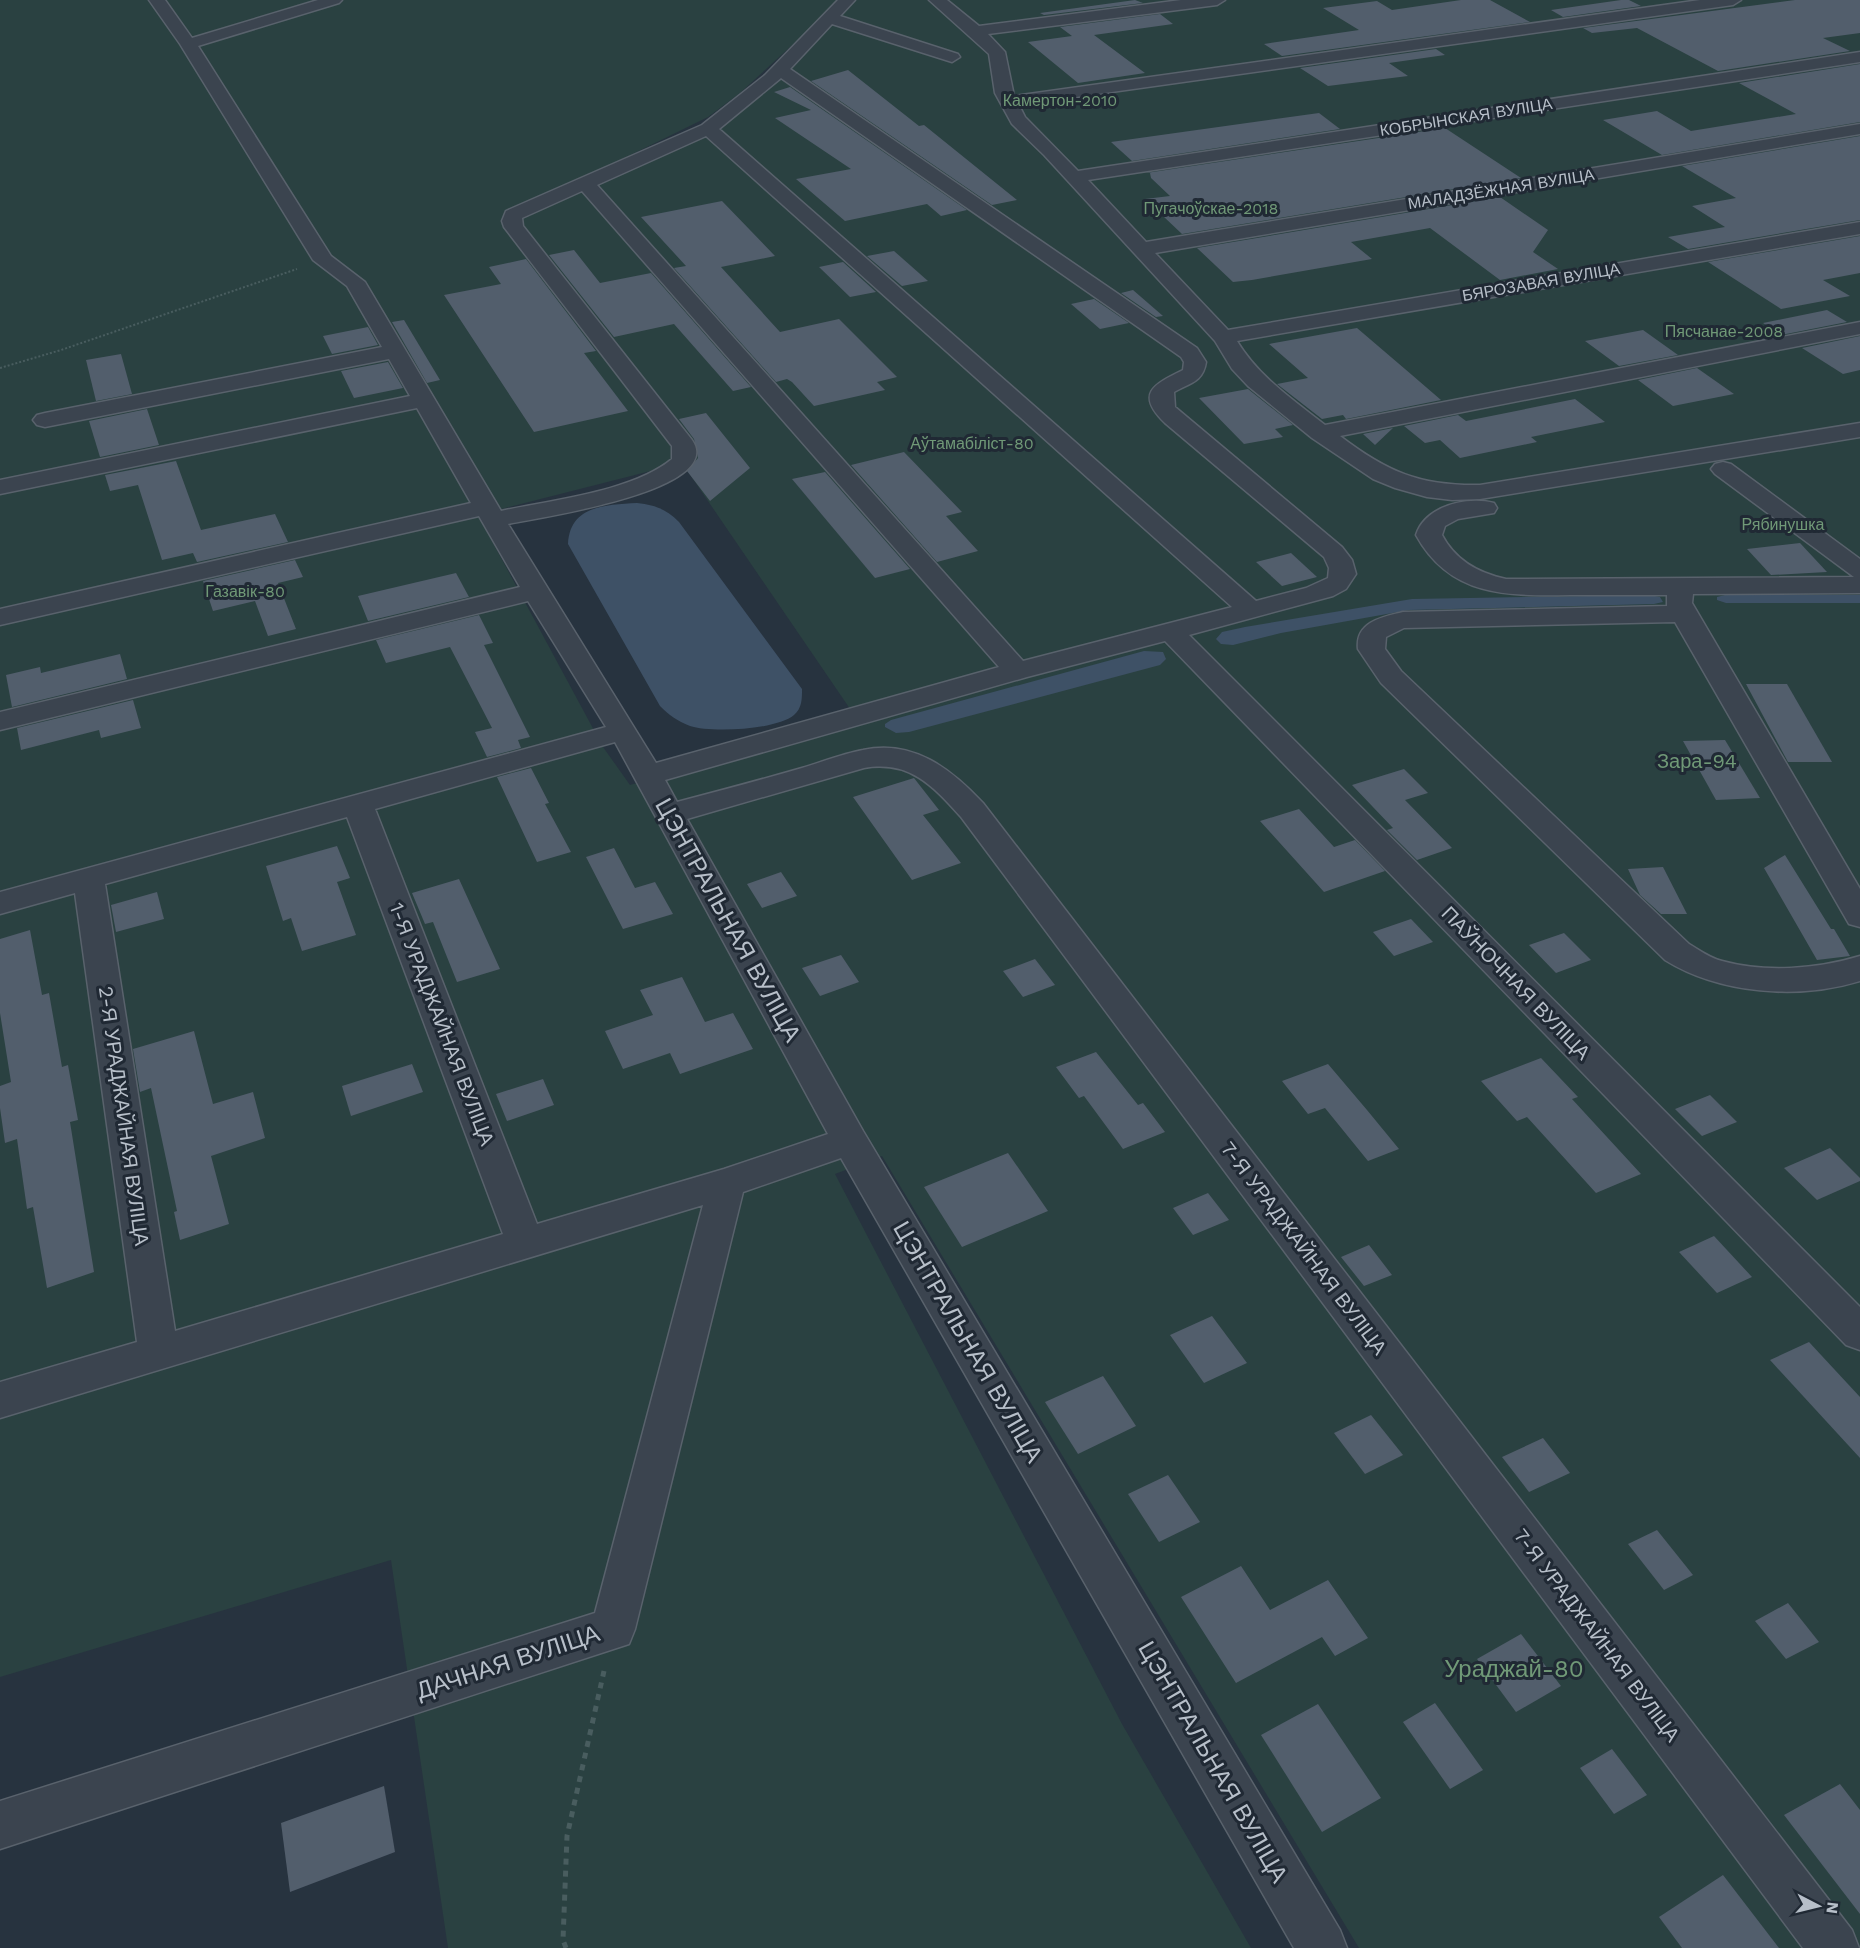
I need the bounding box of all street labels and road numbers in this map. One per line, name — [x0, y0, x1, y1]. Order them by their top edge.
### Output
street label: КОБРЫНСКАЯ ВУЛІЦА — [1378, 94, 1554, 140]
street label: МАЛАДЗЁЖНАЯ ВУЛІЦА — [1406, 165, 1596, 213]
street label: БЯРОЗАВАЯ ВУЛІЦА — [1461, 259, 1622, 305]
street label: ЦЭНТРАЛЬНАЯ ВУЛІЦА — [649, 793, 807, 1047]
street label: 1-Я УРАДЖАЙНАЯ ВУЛІЦА — [385, 899, 500, 1149]
street label: ПАЎНОЧНАЯ ВУЛІЦА — [1437, 901, 1596, 1065]
street label: 2-Я УРАДЖАЙНАЯ ВУЛІЦА — [94, 985, 154, 1248]
street label: 7-Я УРАДЖАЙНАЯ ВУЛІЦА — [1216, 1137, 1392, 1360]
street label: ЦЭНТРАЛЬНАЯ ВУЛІЦА — [887, 1216, 1049, 1468]
street label: 7-Я УРАДЖАЙНАЯ ВУЛІЦА — [1509, 1524, 1685, 1747]
street label: ДАЧНАЯ ВУЛІЦА — [413, 1619, 603, 1705]
street label: ЦЭНТРАЛЬНАЯ ВУЛІЦА — [1132, 1636, 1294, 1888]

